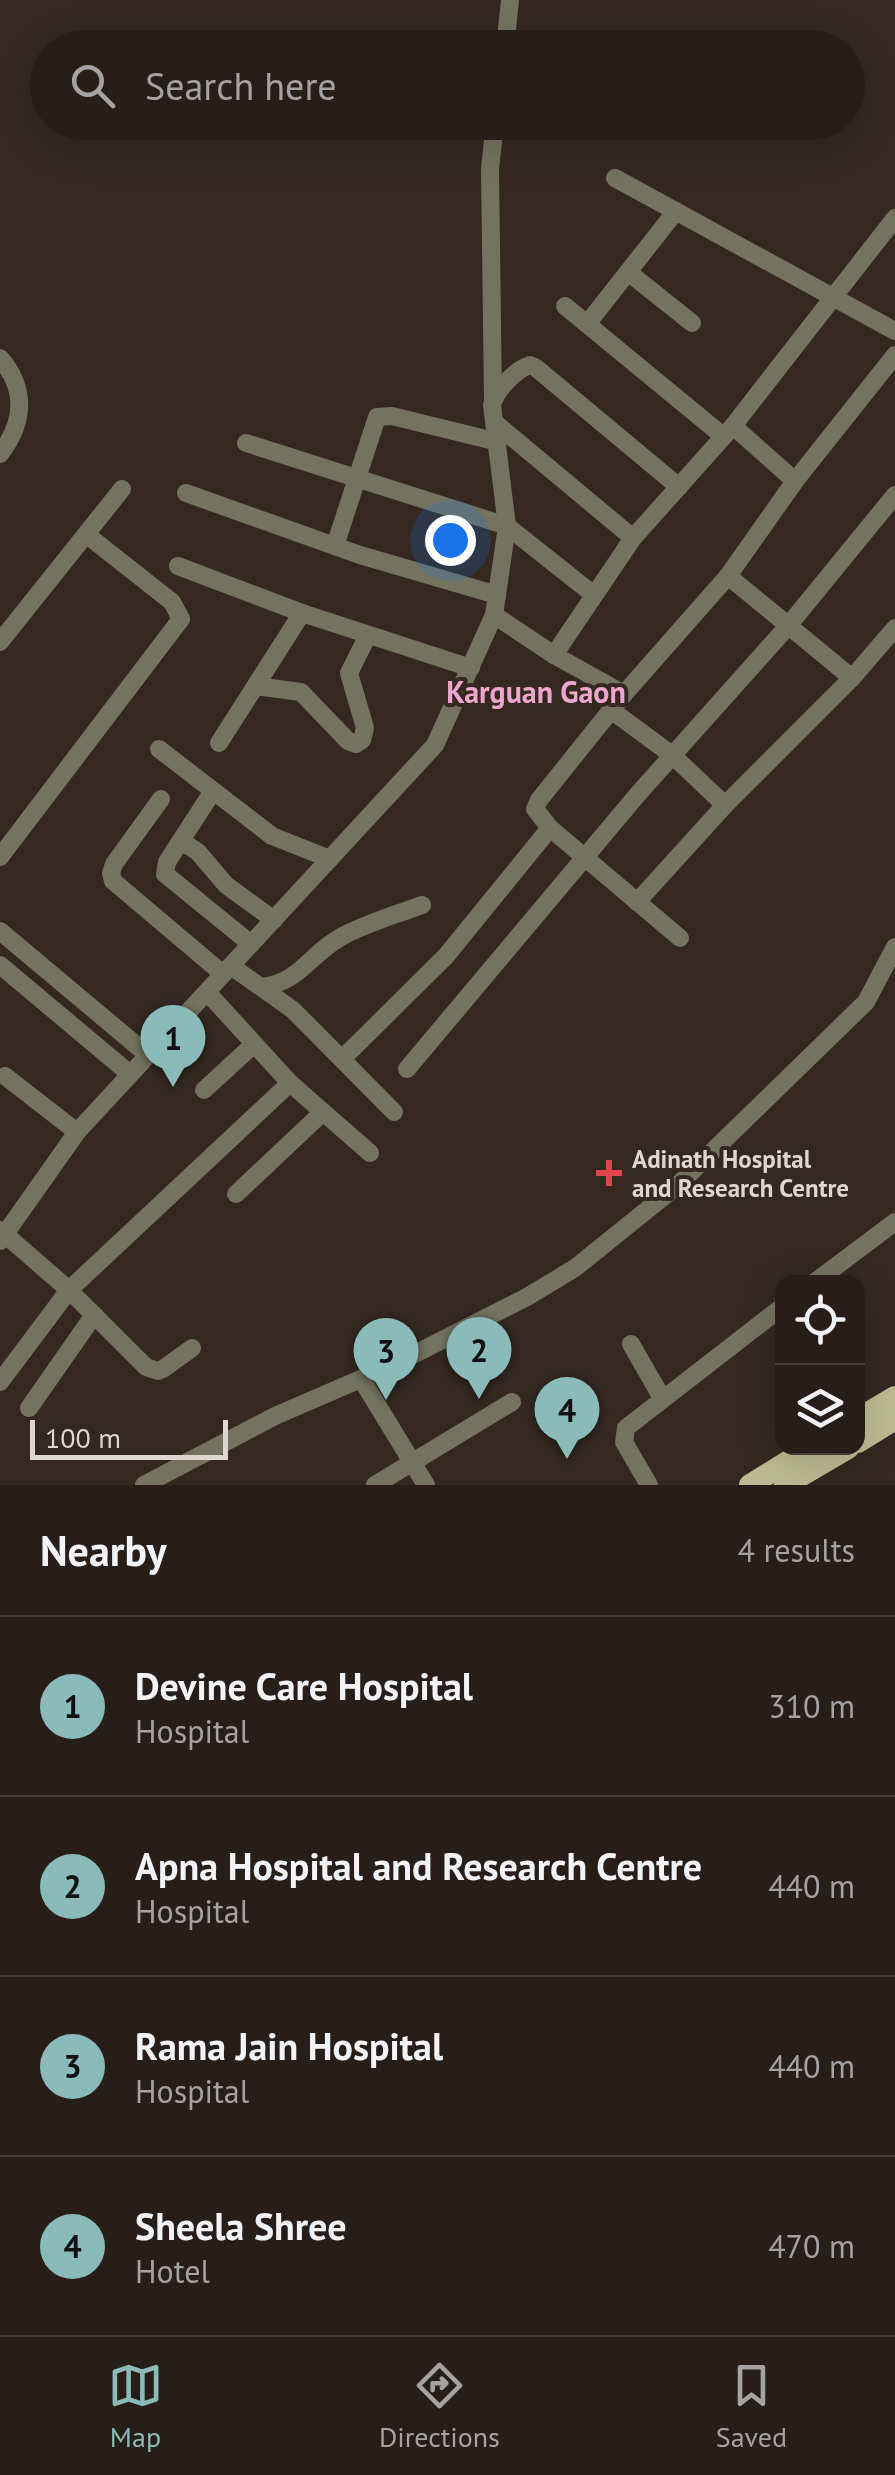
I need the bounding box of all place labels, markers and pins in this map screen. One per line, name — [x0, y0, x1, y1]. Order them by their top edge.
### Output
pin: 1 — [140, 1004, 206, 1087]
place label: Adinath Hospital and Research Centre — [632, 1143, 849, 1204]
marker: Adinath Hospital and Research Centre — [596, 1160, 622, 1186]
pin: 2 — [446, 1316, 512, 1399]
pin: 3 — [354, 1318, 418, 1400]
pin: 4 — [534, 1376, 600, 1459]

